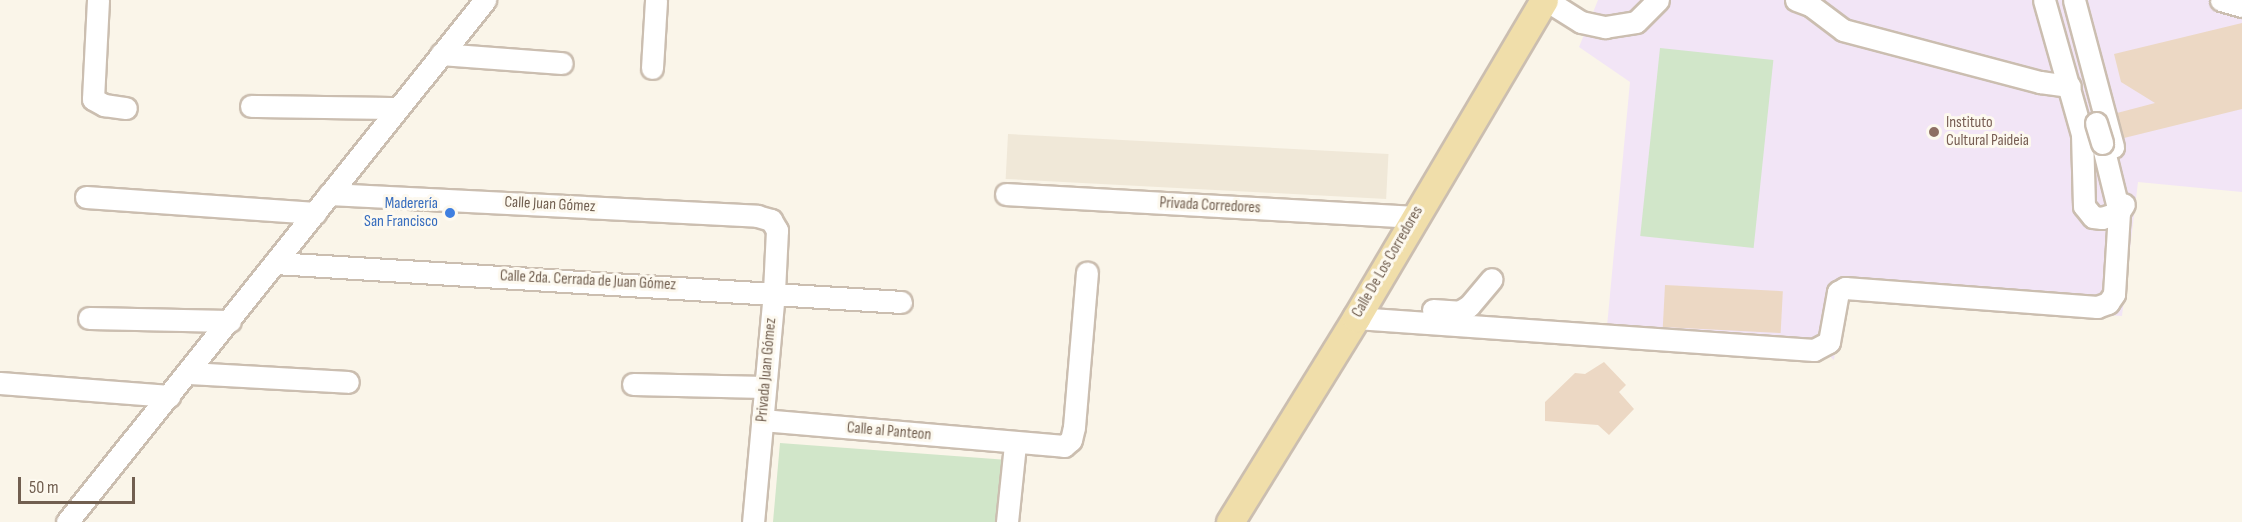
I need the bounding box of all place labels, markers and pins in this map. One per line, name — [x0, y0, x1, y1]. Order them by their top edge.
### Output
place label: Instituto Cultural Paideia — [1946, 113, 2029, 151]
marker: Instituto Cultural Paideia — [1927, 125, 1941, 139]
place label: Maderería San Francisco — [364, 194, 438, 232]
marker: Maderería San Francisco — [443, 206, 457, 220]

